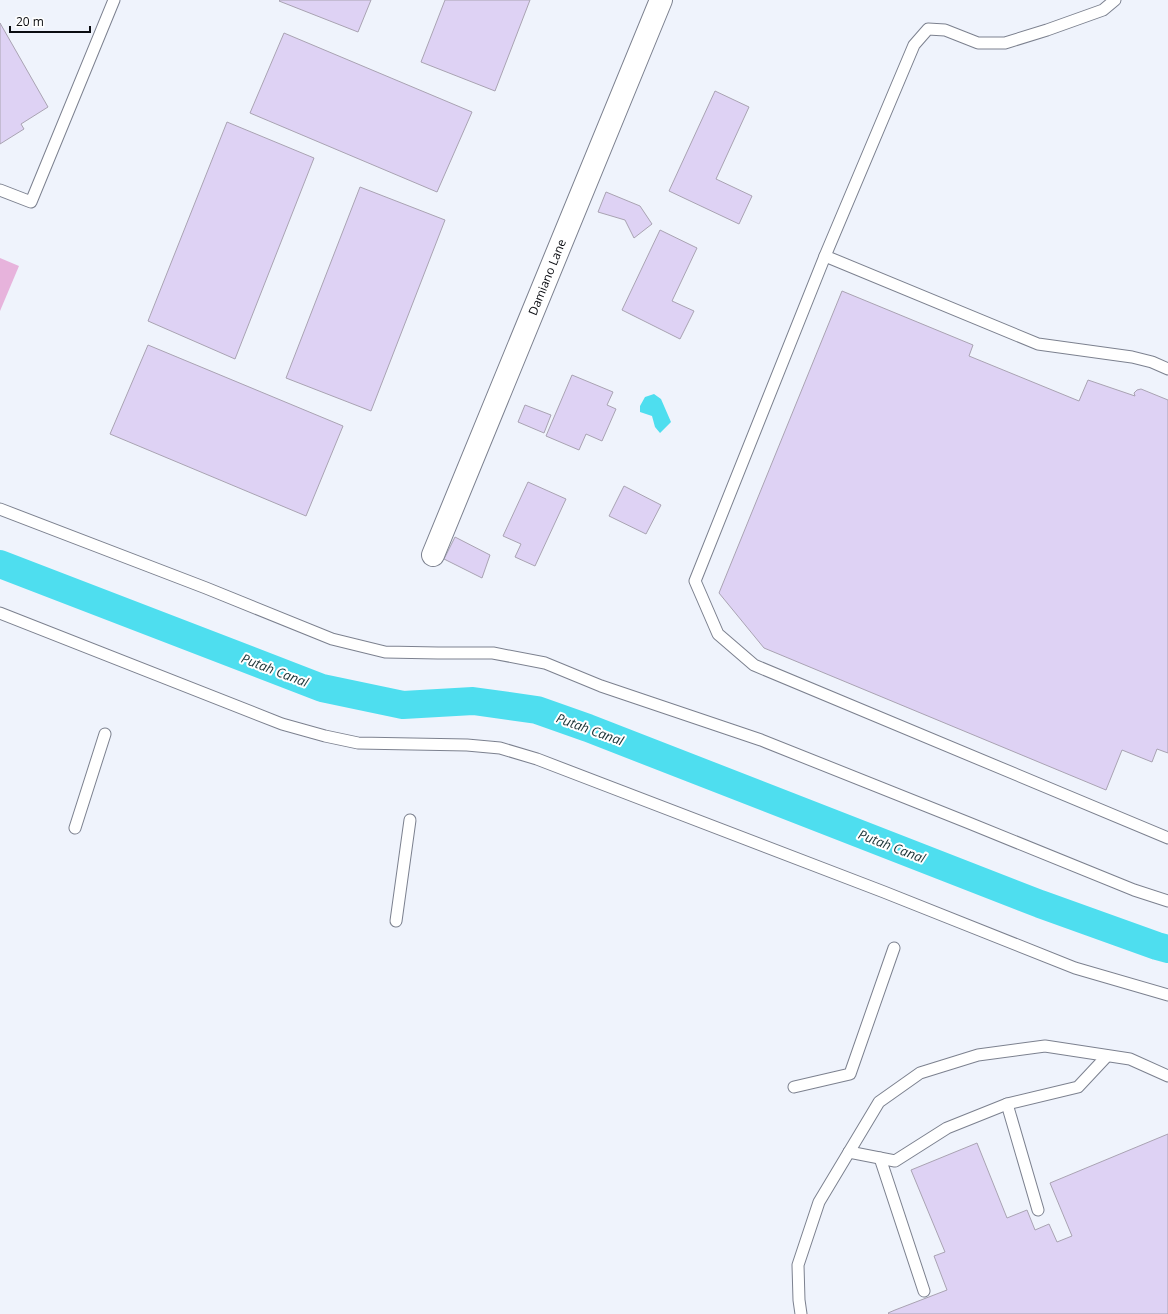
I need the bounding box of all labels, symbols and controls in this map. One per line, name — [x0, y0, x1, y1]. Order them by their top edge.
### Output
scale bar — [10, 8, 90, 34]
text: 20 m — [16, 13, 44, 30]
street label: Damiano Lane — [524, 236, 570, 318]
water label: Putah Canal — [239, 649, 312, 691]
water label: Putah Canal — [554, 708, 627, 750]
water label: Putah Canal — [856, 825, 929, 867]

